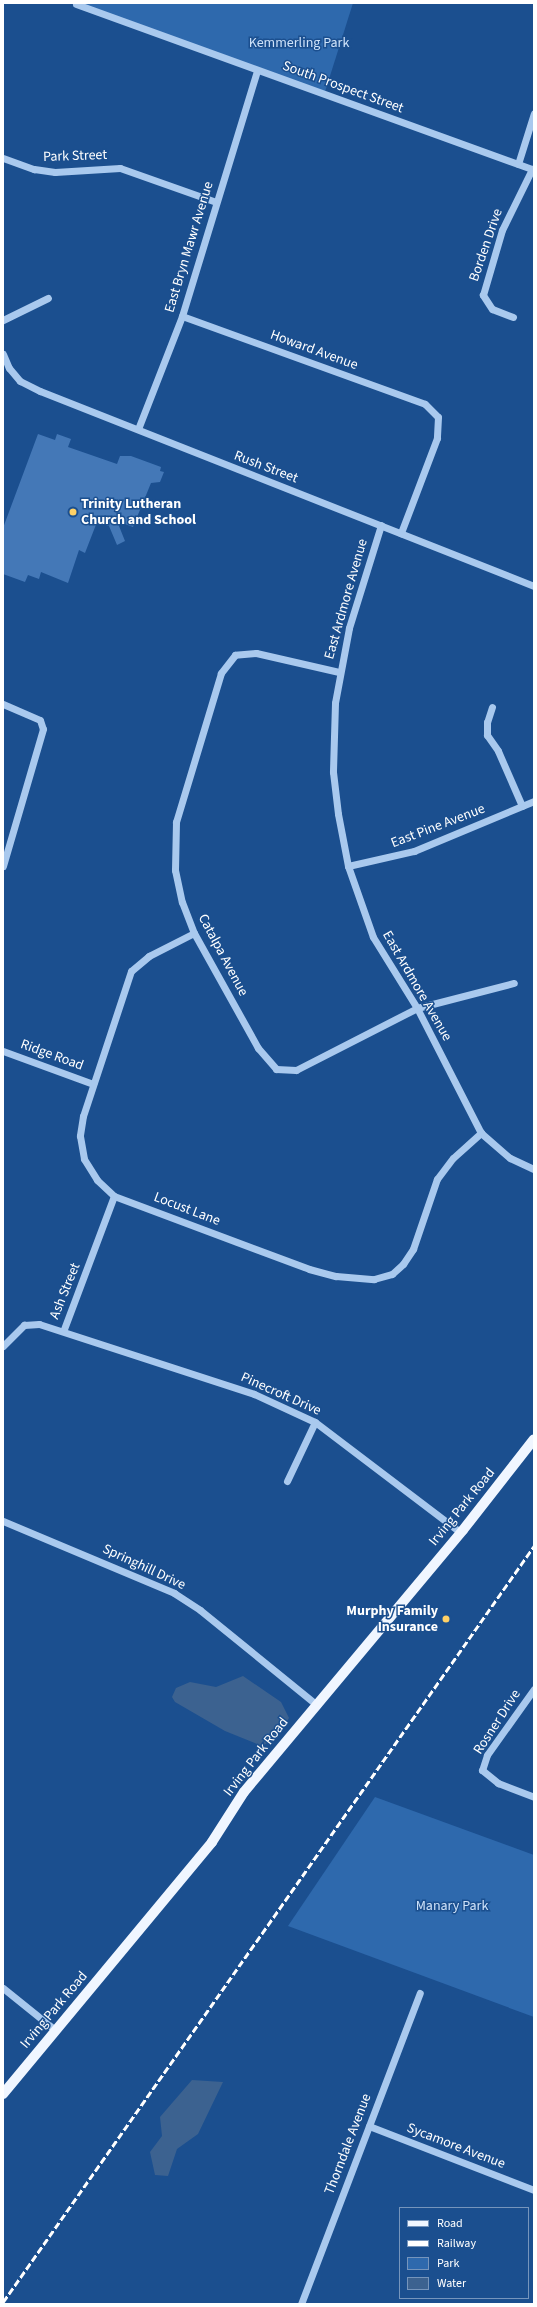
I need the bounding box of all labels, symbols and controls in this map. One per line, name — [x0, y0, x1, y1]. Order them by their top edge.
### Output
park label: Kemmerling Park — [249, 35, 349, 51]
street label: South Prospect Street — [280, 57, 406, 117]
street label: Park Street — [43, 146, 107, 166]
street label: East Bryn Mawr Avenue — [161, 179, 217, 315]
street label: Borden Drive — [466, 206, 506, 284]
street label: Howard Avenue — [268, 326, 360, 374]
street label: Rush Street — [232, 447, 300, 487]
place label: Trinity Lutheran Church and School — [81, 496, 196, 528]
marker: Trinity Lutheran Church and School — [68, 507, 78, 517]
street label: East Ardmore Avenue — [321, 537, 371, 661]
street label: East Pine Avenue — [389, 800, 487, 852]
street label: Catalpa Avenue — [194, 911, 252, 999]
street label: East Ardmore Avenue — [379, 928, 455, 1044]
street label: Ridge Road — [18, 1036, 86, 1074]
street label: Locust Lane — [151, 1189, 223, 1229]
street label: Ash Street — [46, 1260, 84, 1322]
street label: Pinecroft Drive — [238, 1369, 324, 1419]
street label: Irving Park Road — [425, 1465, 499, 1549]
street label: Springhill Drive — [100, 1540, 188, 1594]
place label: Murphy Family Insurance — [346, 1603, 438, 1636]
marker: Murphy Family Insurance — [441, 1614, 451, 1624]
street label: Rosner Drive — [470, 1686, 524, 1758]
street label: Irving Park Road — [220, 1714, 292, 1800]
park label: Manary Park — [416, 1898, 488, 1914]
street label: Irving Park Road — [17, 1968, 91, 2052]
street label: Thorndale Avenue — [321, 2091, 375, 2197]
street label: Sycamore Avenue — [404, 2120, 508, 2172]
legend — [399, 2207, 529, 2299]
text: Road — [437, 2215, 463, 2232]
text: Railway — [437, 2235, 476, 2252]
text: Park — [437, 2255, 459, 2272]
text: Water — [437, 2275, 466, 2292]

